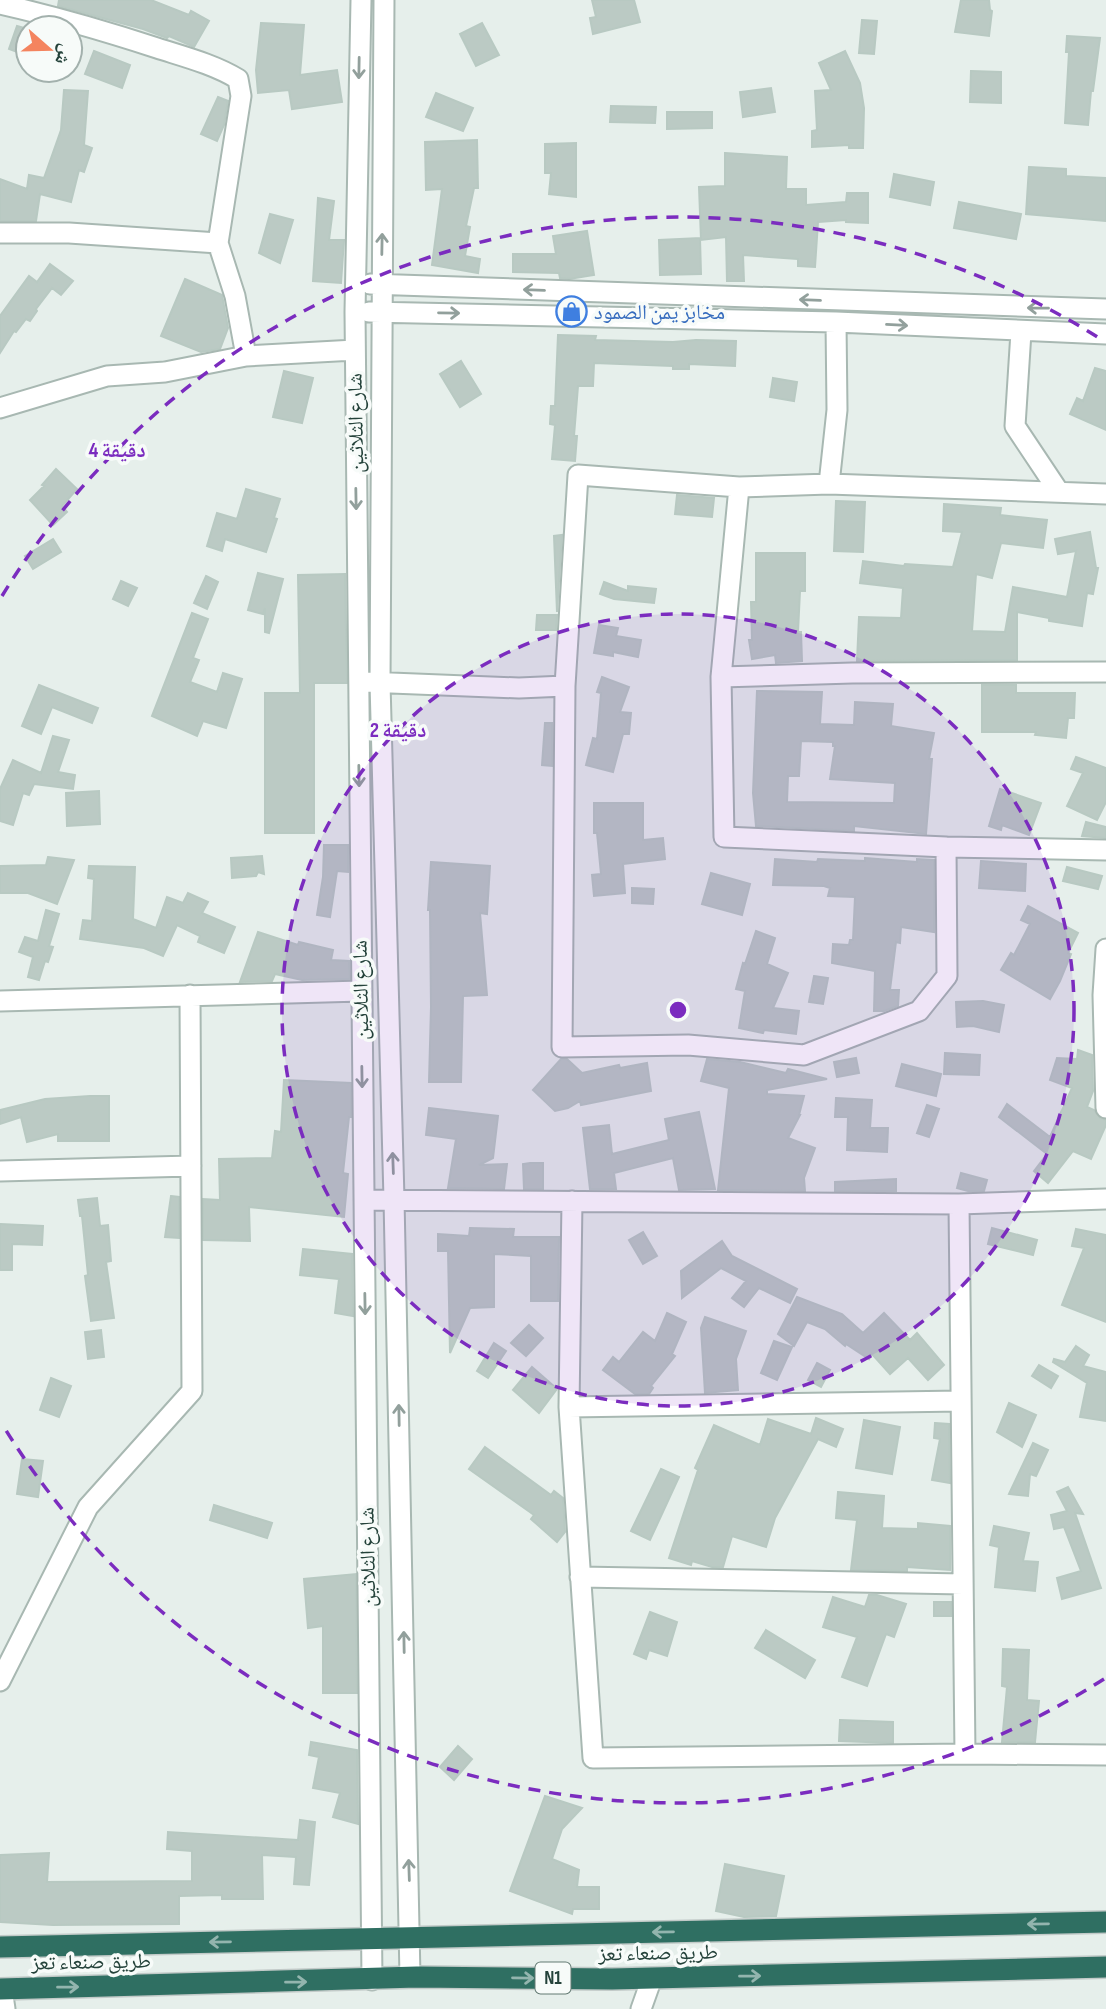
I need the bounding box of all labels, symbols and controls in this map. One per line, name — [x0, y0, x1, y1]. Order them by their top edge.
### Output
north arrow — [14, 14, 84, 84]
text: ش — [49, 41, 78, 68]
one-way arrow — [352, 56, 366, 79]
one-way arrow — [375, 232, 389, 255]
one-way arrow — [523, 283, 546, 296]
one-way arrow — [799, 293, 822, 306]
shop icon: مخابز يمن الصمود — [554, 295, 588, 329]
place label: مخابز يمن الصمود — [594, 300, 725, 325]
one-way arrow — [1027, 301, 1050, 314]
one-way arrow — [438, 307, 461, 320]
one-way arrow — [886, 319, 909, 332]
street label: شارع الثلاثين — [343, 373, 369, 473]
text: 4 دقيقة — [88, 438, 146, 463]
one-way arrow — [350, 487, 363, 510]
text: 2 دقيقة — [370, 718, 426, 743]
one-way arrow — [352, 764, 366, 787]
street label: شارع الثلاثين — [348, 940, 374, 1040]
centre of rings — [666, 998, 690, 1022]
one-way arrow — [355, 1065, 369, 1088]
one-way arrow — [386, 1151, 399, 1174]
one-way arrow — [358, 1292, 372, 1315]
one-way arrow — [392, 1403, 405, 1426]
street label: شارع الثلاثين — [355, 1507, 381, 1607]
one-way arrow — [397, 1631, 410, 1654]
one-way arrow — [402, 1858, 415, 1881]
one-way arrow — [1027, 1917, 1050, 1930]
one-way arrow — [652, 1925, 675, 1939]
one-way arrow — [209, 1935, 232, 1948]
street label: طريق صنعاء تعز — [597, 1939, 718, 1967]
street label: طريق صنعاء تعز — [30, 1948, 151, 1976]
road number: N1 — [536, 1962, 570, 1994]
one-way arrow — [739, 1969, 762, 1982]
one-way arrow — [511, 1971, 534, 1985]
one-way arrow — [284, 1975, 307, 1988]
one-way arrow — [56, 1980, 79, 1994]

